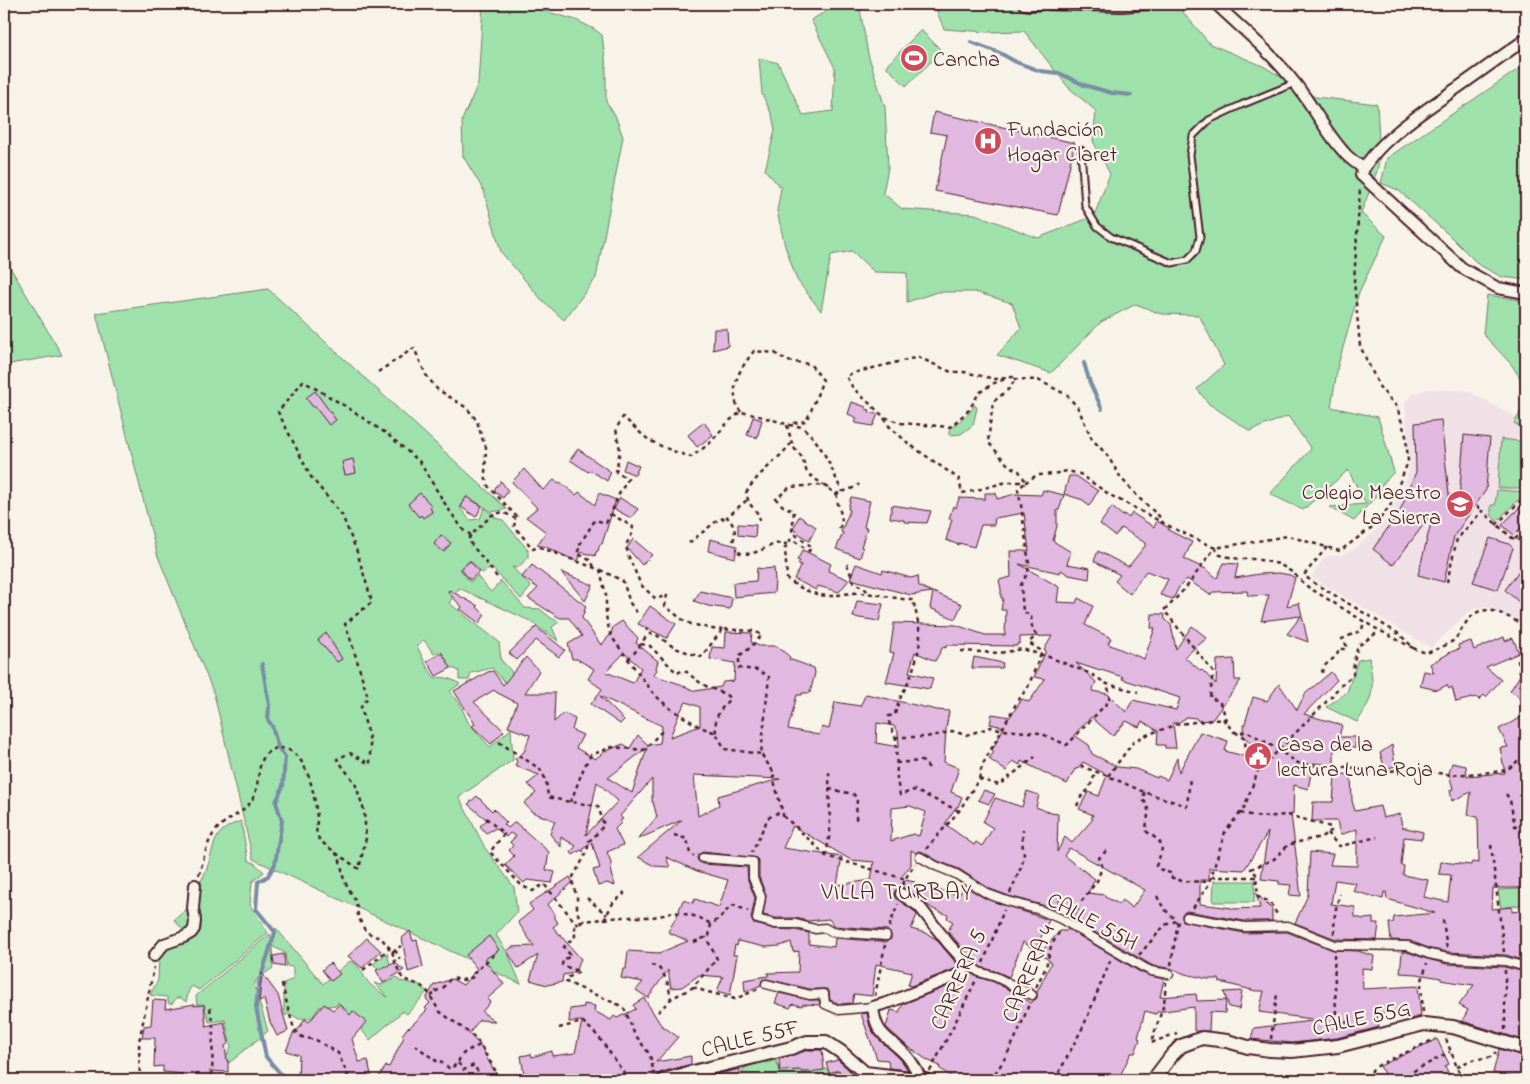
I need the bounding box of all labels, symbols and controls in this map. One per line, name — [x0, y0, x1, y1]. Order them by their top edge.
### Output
sports icon: Cancha — [899, 43, 929, 73]
place label: Cancha — [933, 45, 1000, 77]
place label: Fundación Hogar Claret — [1006, 115, 1118, 173]
hospital icon: Fundación Hogar Claret — [973, 126, 1003, 156]
place label: Colegio Maestro La Sierra — [1302, 478, 1441, 535]
school or university icon: Colegio Maestro La Sierra — [1445, 489, 1475, 519]
place label: Casa de la lectura Luna Roja — [1277, 730, 1433, 787]
public building icon: Casa de la lectura Luna Roja — [1243, 741, 1273, 771]
district label: VILLA TURBAY — [820, 876, 973, 911]
street label: CALLE 55H — [1041, 885, 1143, 960]
street label: CARRERA 4 — [995, 920, 1065, 1028]
street label: CARRERA 5 — [923, 925, 996, 1036]
street label: CALLE 55G — [1310, 994, 1414, 1046]
street label: CALLE 55F — [698, 1012, 803, 1068]

